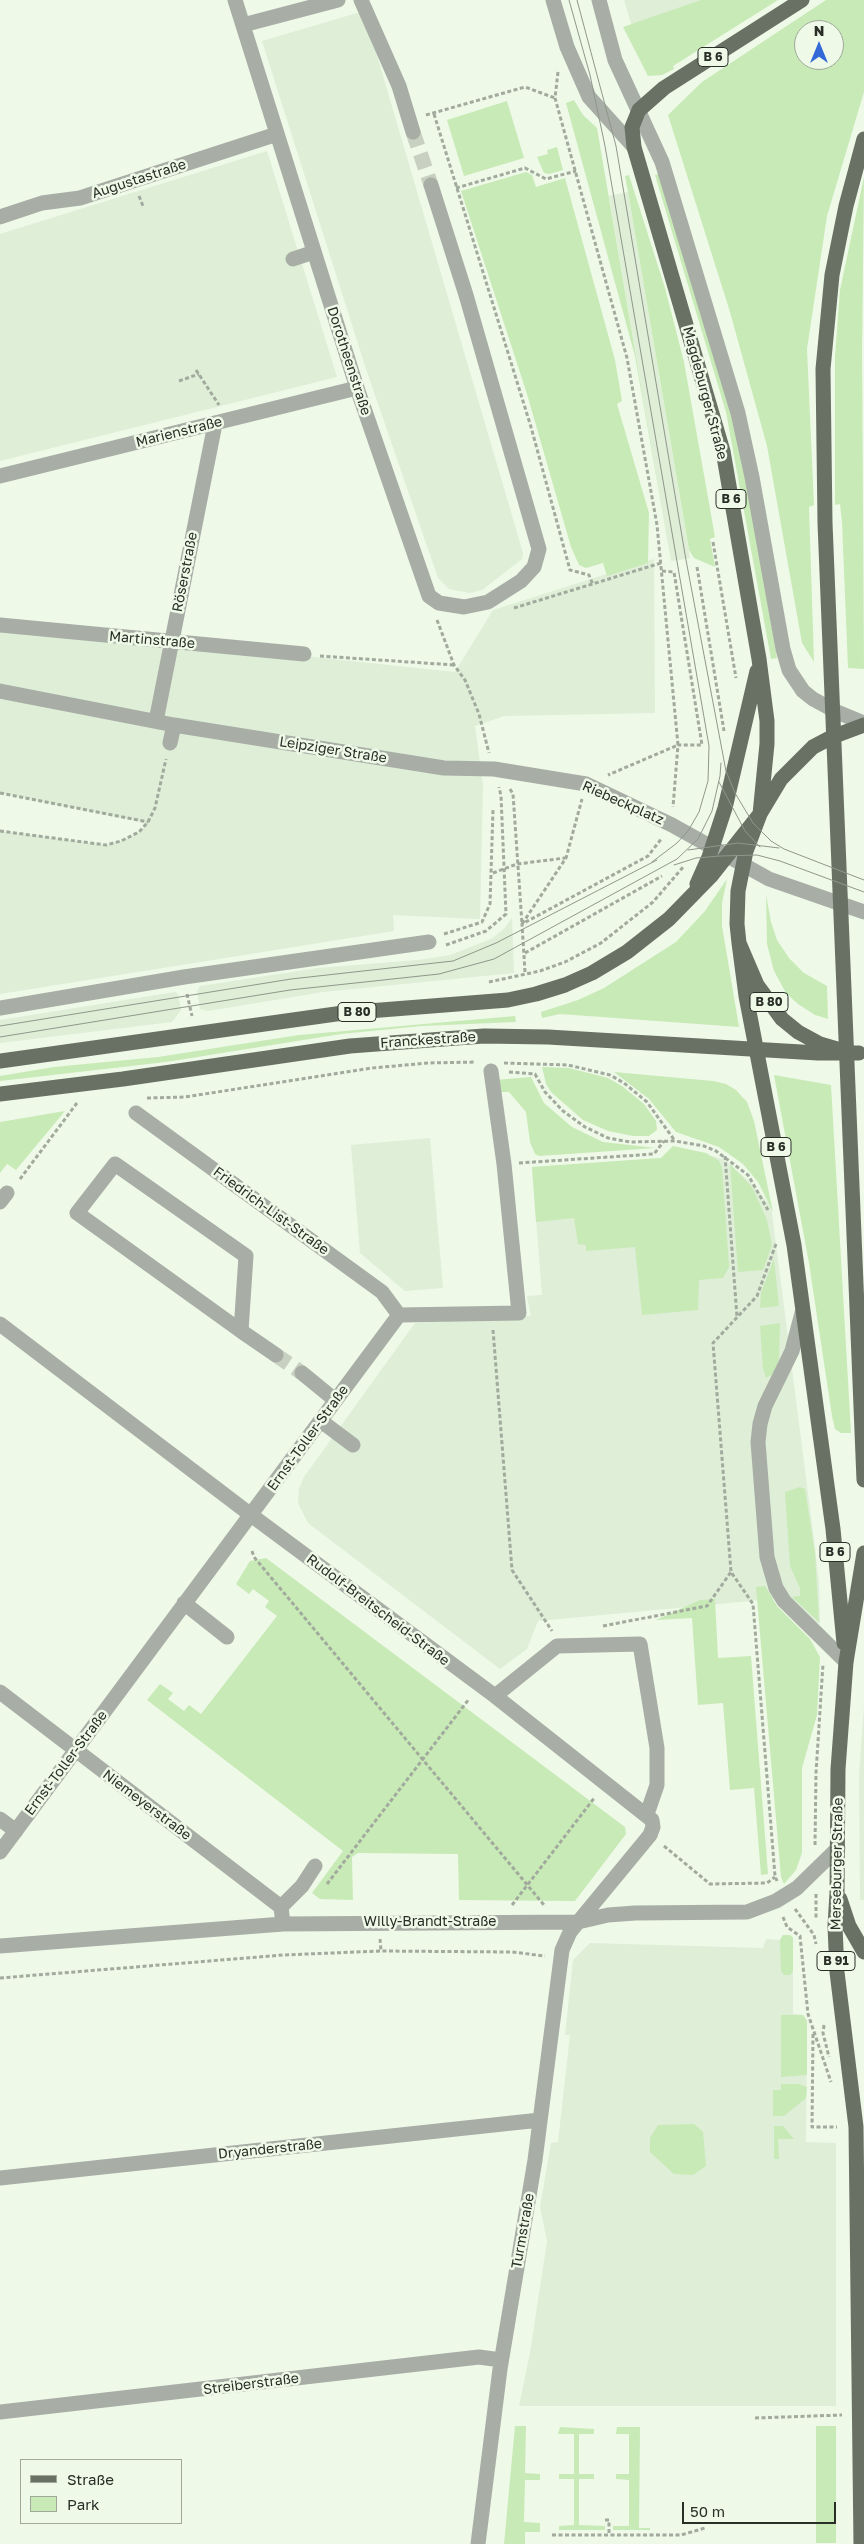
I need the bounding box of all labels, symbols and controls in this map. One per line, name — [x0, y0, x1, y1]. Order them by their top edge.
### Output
north arrow — [794, 20, 844, 70]
text: N — [814, 22, 824, 39]
road number: B 6 — [698, 48, 728, 66]
street label: Augustastraße — [90, 156, 188, 202]
street label: Dorotheenstraße — [323, 304, 375, 418]
street label: Magdeburger Straße — [679, 325, 731, 461]
street label: Marienstraße — [134, 413, 224, 451]
road number: B 6 — [716, 489, 746, 508]
street label: Röserstraße — [169, 531, 201, 613]
street label: Martinstraße — [108, 628, 196, 652]
street label: Leipziger Straße — [278, 733, 388, 767]
street label: Riebeckplatz — [580, 778, 666, 828]
road number: B 80 — [750, 992, 788, 1012]
road number: B 80 — [338, 1002, 376, 1022]
street label: Franckestraße — [380, 1028, 476, 1052]
road number: B 6 — [761, 1138, 791, 1156]
street label: Friedrich-List-Straße — [210, 1163, 332, 1259]
street label: Ernst-Toller-Straße — [264, 1382, 352, 1494]
road number: B 6 — [820, 1542, 850, 1561]
street label: Rudolf-Breitscheid-Straße — [303, 1551, 453, 1669]
street label: Ernst-Toller-Straße — [21, 1707, 111, 1819]
street label: Niemeyerstraße — [99, 1766, 195, 1844]
street label: Merseburger Straße — [827, 1797, 847, 1931]
street label: Willy-Brandt-Straße — [364, 1914, 496, 1930]
road number: B 91 — [817, 1952, 855, 1970]
street label: Dryanderstraße — [217, 2135, 323, 2163]
street label: Turmstraße — [508, 2192, 538, 2270]
street label: Streiberstraße — [202, 2370, 300, 2398]
legend — [20, 2459, 182, 2524]
text: Straße — [67, 2470, 114, 2488]
scale bar — [684, 2492, 838, 2524]
text: Park — [67, 2495, 99, 2513]
text: 50 m — [690, 2502, 725, 2520]

